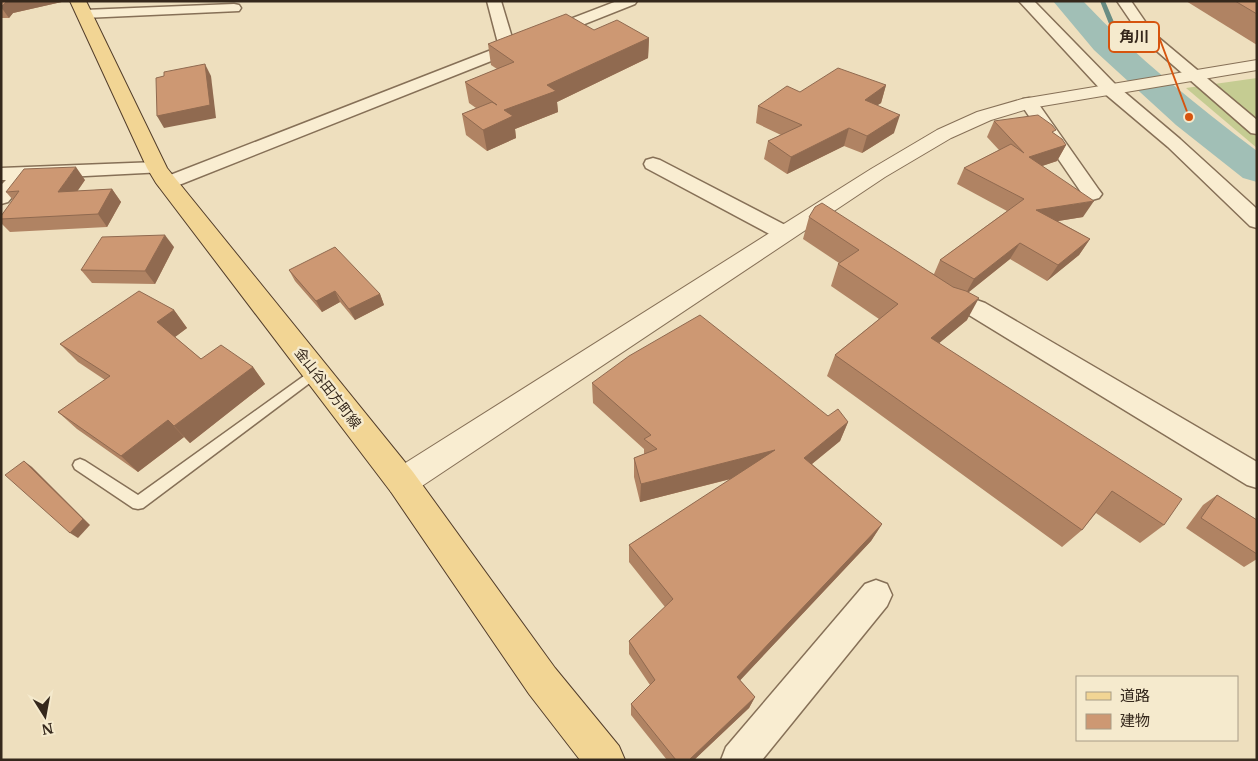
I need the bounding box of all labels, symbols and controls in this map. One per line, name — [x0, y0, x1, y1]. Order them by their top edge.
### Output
callout: 角川 — [1109, 22, 1159, 52]
text: 角川 — [1119, 27, 1149, 46]
street label: 金山谷田方町線 — [291, 344, 365, 432]
legend — [1076, 676, 1238, 741]
text: 道路 — [1120, 686, 1150, 705]
north arrow — [20, 691, 70, 741]
text: 建物 — [1120, 711, 1150, 730]
text: N — [40, 719, 55, 739]

